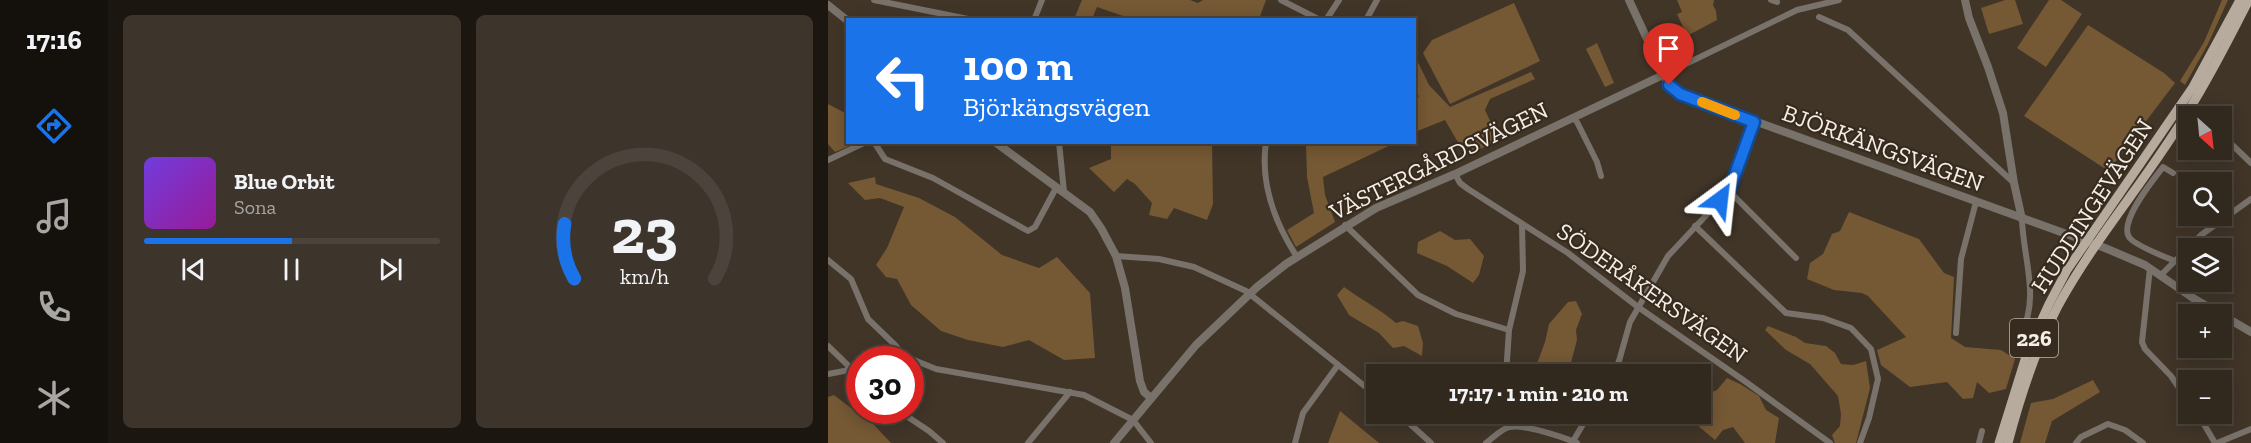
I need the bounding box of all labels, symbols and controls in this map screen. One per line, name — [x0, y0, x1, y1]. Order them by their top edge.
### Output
pin — [1643, 23, 1694, 85]
text: 17:16 — [26, 24, 82, 56]
icon: arrive — [1652, 32, 1685, 65]
text: 100 m — [963, 40, 1073, 91]
icon: left — [864, 42, 942, 120]
text: Björkängsvägen — [963, 91, 1150, 123]
street label: VÄSTERGÅRDSVÄGEN — [1324, 95, 1553, 227]
street label: BJÖRKÄNGSVÄGEN — [1779, 98, 1988, 197]
icon: directions — [33, 105, 75, 147]
north arrow — [2178, 106, 2232, 160]
map controls — [2178, 106, 2232, 424]
street label: HUDDINGEVÄGEN — [2024, 113, 2159, 298]
text: Blue Orbit — [234, 168, 334, 195]
position arrow — [1688, 168, 1752, 232]
button: search — [2178, 172, 2232, 226]
text: 23 — [611, 194, 678, 269]
icon: music — [33, 195, 75, 237]
text: Sona — [234, 195, 276, 219]
street label: SÖDERÅKERSVÄGEN — [1552, 216, 1753, 369]
button: layers — [2178, 238, 2232, 292]
icon: previous — [177, 253, 210, 286]
icon: pause — [275, 253, 308, 286]
icon: next — [374, 253, 407, 286]
text: km/h — [620, 264, 669, 289]
icon: phone — [33, 286, 75, 328]
button: + — [2178, 304, 2232, 358]
road number: 226 — [2010, 319, 2058, 357]
speed limit sign: 30 — [846, 346, 924, 424]
button: − — [2178, 370, 2232, 424]
icon: climate — [33, 377, 75, 419]
text: 17:17 · 1 min · 210 m — [1449, 380, 1628, 407]

